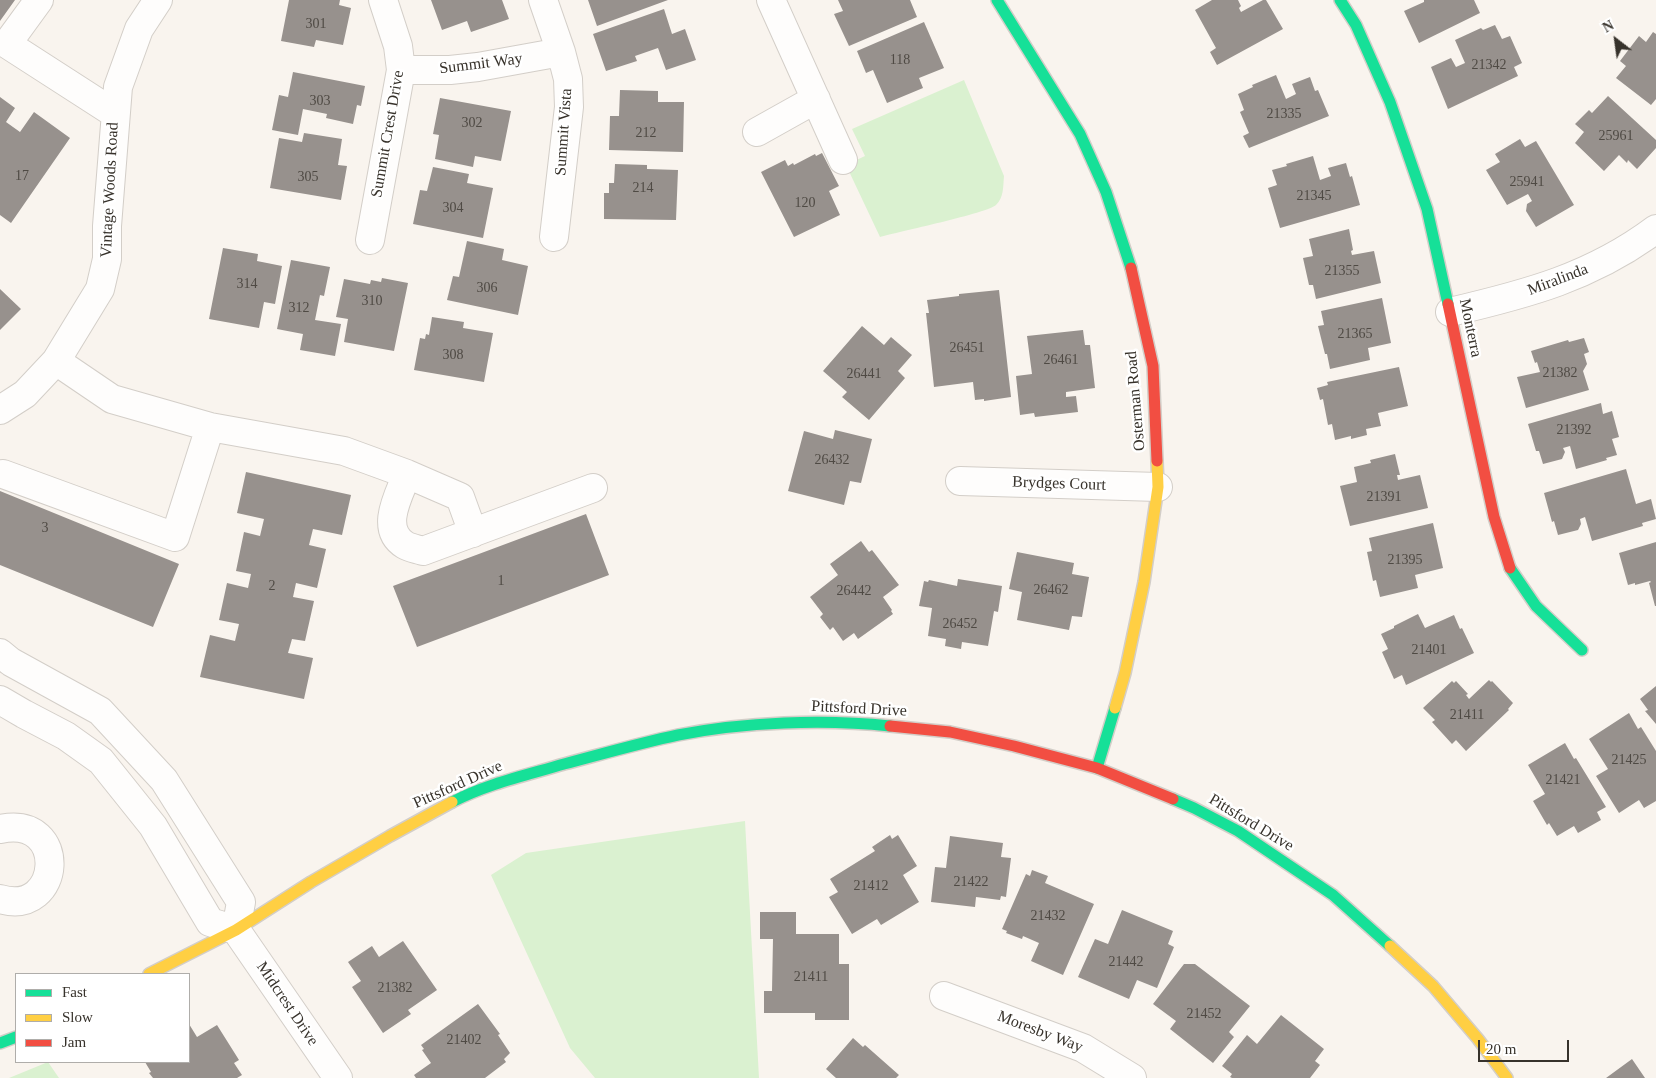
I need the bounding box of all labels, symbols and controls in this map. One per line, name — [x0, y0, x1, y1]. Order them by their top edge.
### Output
north arrow — [1591, 15, 1641, 65]
house number: 301 — [306, 16, 326, 32]
text: N — [1600, 18, 1616, 36]
street label: Summit Way — [438, 49, 524, 79]
house number: 118 — [890, 52, 910, 68]
house number: 21342 — [1472, 57, 1506, 73]
street label: Summit Crest Drive — [367, 69, 409, 199]
street label: Summit Vista — [551, 88, 577, 176]
house number: 303 — [310, 93, 330, 109]
house number: 21335 — [1266, 106, 1302, 122]
house number: 302 — [462, 115, 482, 131]
street label: Vintage Woods Road — [97, 122, 123, 258]
house number: 212 — [636, 125, 656, 141]
house number: 25961 — [1598, 128, 1634, 144]
house number: 17 — [15, 168, 29, 184]
house number: 305 — [298, 169, 318, 185]
house number: 25941 — [1510, 174, 1544, 190]
house number: 214 — [632, 180, 654, 196]
house number: 21345 — [1296, 188, 1332, 204]
house number: 120 — [794, 195, 816, 211]
house number: 304 — [442, 200, 463, 216]
street label: Miralinda — [1525, 260, 1591, 300]
house number: 21355 — [1324, 263, 1360, 279]
house number: 314 — [236, 276, 258, 292]
house number: 306 — [477, 280, 498, 296]
house number: 310 — [362, 293, 382, 309]
street label: Monterra — [1454, 297, 1486, 359]
house number: 312 — [288, 300, 310, 316]
house number: 21365 — [1338, 326, 1372, 342]
house number: 26451 — [950, 340, 984, 356]
house number: 308 — [442, 347, 463, 363]
street label: Osterman Road — [1122, 350, 1150, 452]
house number: 26461 — [1044, 352, 1078, 368]
house number: 21382 — [1542, 365, 1578, 381]
house number: 26441 — [846, 366, 882, 382]
house number: 21392 — [1556, 422, 1592, 438]
house number: 26432 — [814, 452, 850, 468]
street label: Brydges Court — [1012, 473, 1106, 495]
house number: 21391 — [1366, 489, 1402, 505]
house number: 3 — [42, 520, 48, 536]
house number: 21395 — [1388, 552, 1422, 568]
house number: 1 — [498, 573, 504, 589]
house number: 2 — [268, 578, 276, 594]
house number: 26462 — [1034, 582, 1068, 598]
house number: 26442 — [836, 583, 872, 599]
house number: 26452 — [942, 616, 978, 632]
house number: 21401 — [1412, 642, 1446, 658]
street label: Pittsford Drive — [811, 697, 907, 721]
house number: 21411 — [1450, 707, 1484, 723]
house number: 21425 — [1612, 752, 1646, 768]
street label: Pittsford Drive — [410, 757, 506, 813]
house number: 21421 — [1546, 772, 1580, 788]
street label: Pittsford Drive — [1205, 790, 1297, 856]
house number: 21422 — [954, 874, 988, 890]
house number: 21412 — [854, 878, 888, 894]
house number: 21432 — [1030, 908, 1066, 924]
house number: 21442 — [1108, 954, 1144, 970]
street label: Midcrest Drive — [252, 958, 322, 1050]
house number: 21411 — [794, 969, 828, 985]
legend — [15, 973, 190, 1063]
house number: 21382 — [378, 980, 412, 996]
text: Fast — [62, 984, 87, 1000]
house number: 21452 — [1186, 1006, 1222, 1022]
street label: Moresby Way — [995, 1007, 1085, 1057]
text: Slow — [62, 1009, 93, 1025]
scale bar — [1481, 1030, 1572, 1062]
house number: 21402 — [446, 1032, 482, 1048]
text: Jam — [62, 1034, 86, 1050]
text: 20 m — [1486, 1041, 1516, 1057]

